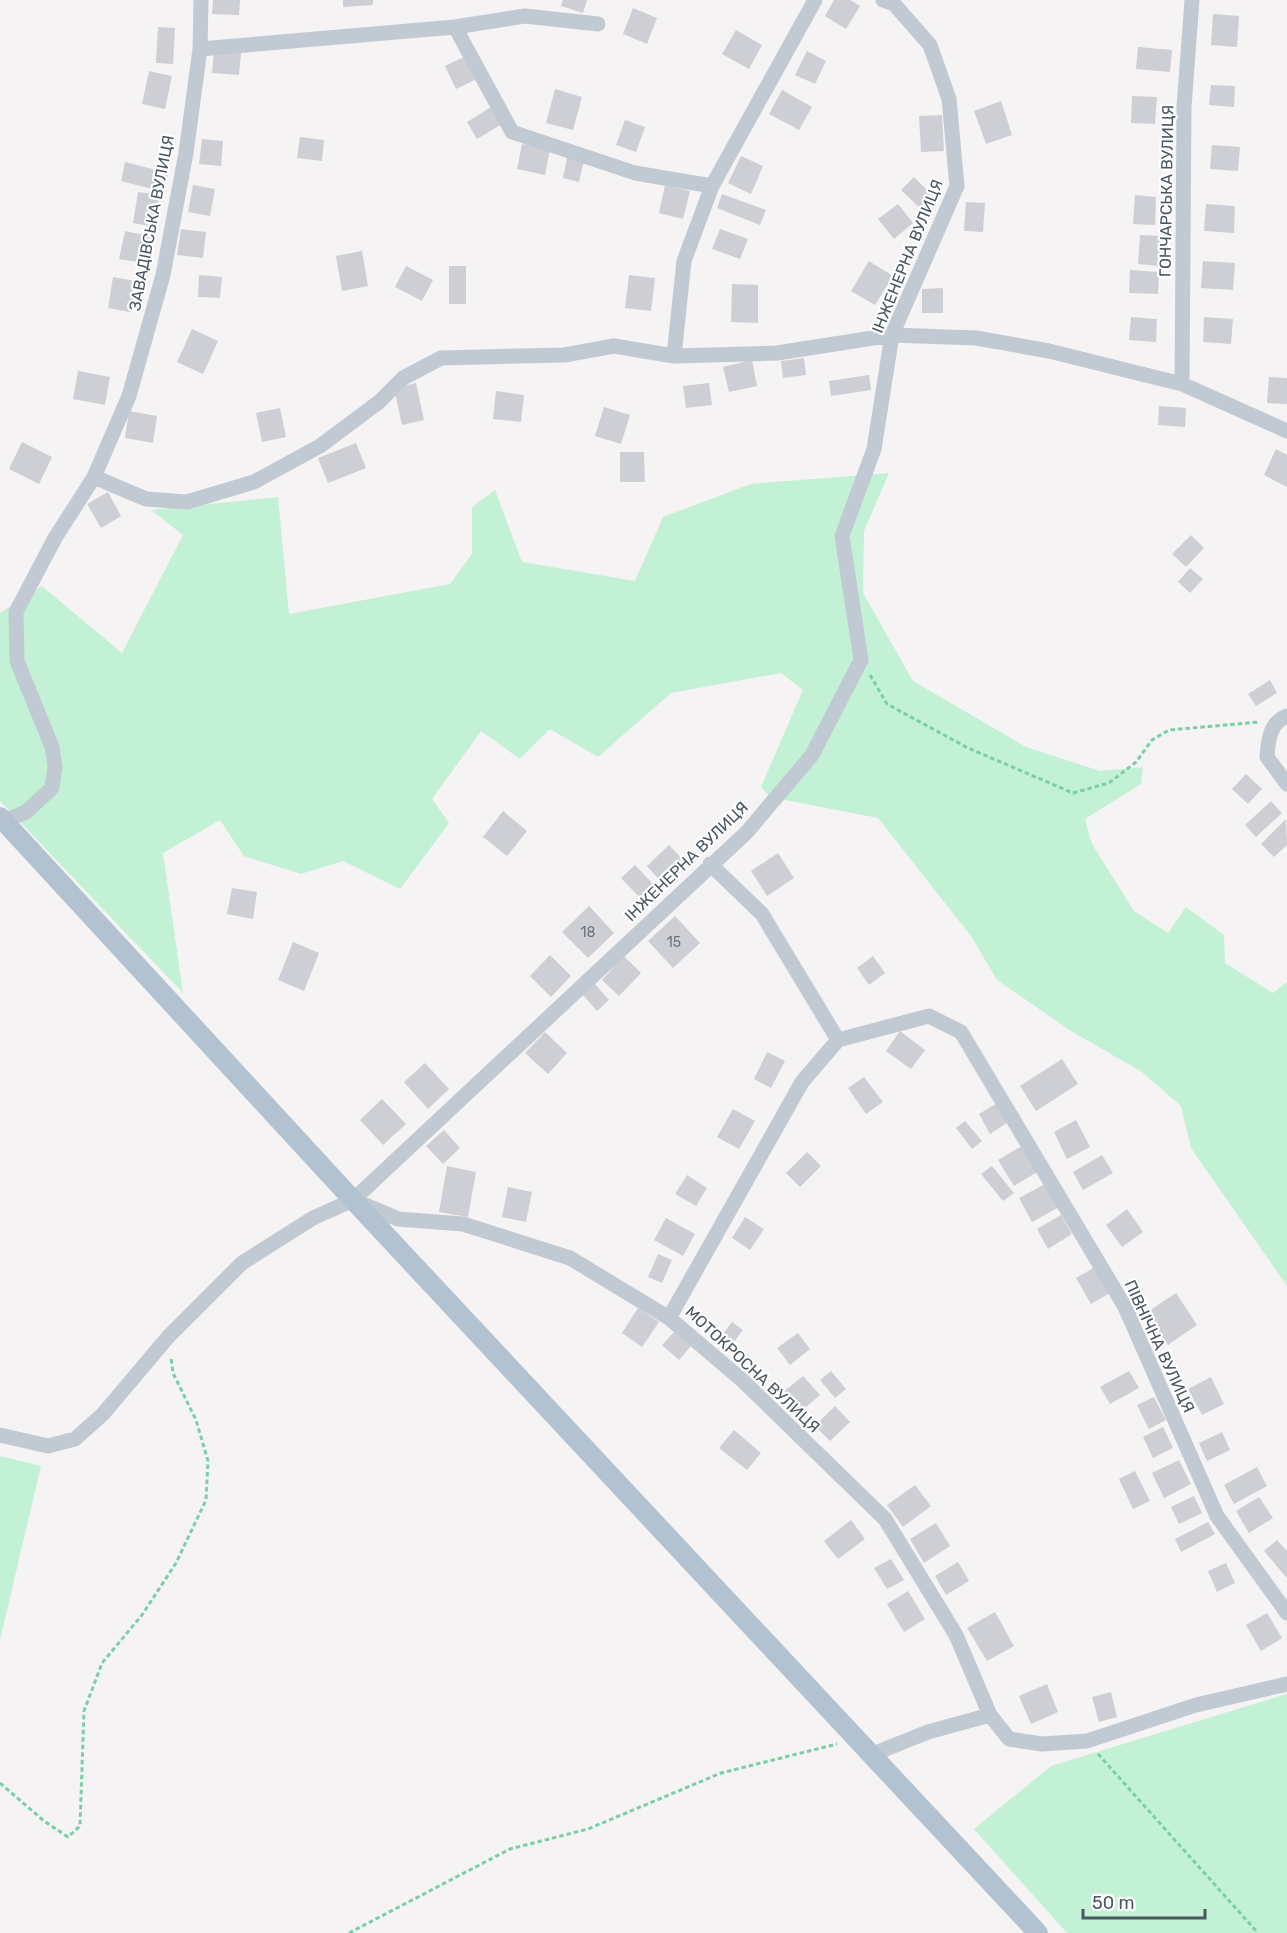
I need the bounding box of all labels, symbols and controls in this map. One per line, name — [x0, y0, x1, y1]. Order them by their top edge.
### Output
street label: ГОНЧАРСЬКА ВУЛИЦЯ — [1155, 105, 1178, 277]
street label: ЗАВАДІВСЬКА ВУЛИЦЯ — [125, 134, 178, 313]
street label: ІНЖЕНЕРНА ВУЛИЦЯ — [868, 177, 947, 336]
street label: ІНЖЕНЕРНА ВУЛИЦЯ — [621, 798, 752, 925]
house number: 18 — [581, 924, 596, 941]
house number: 15 — [667, 934, 681, 951]
street label: ПІВНІЧНА ВУЛИЦЯ — [1121, 1277, 1199, 1415]
street label: МОТОКРОСНА ВУЛИЦЯ — [682, 1302, 824, 1437]
scale bar — [1083, 1882, 1204, 1920]
text: 50 m — [1092, 1892, 1135, 1914]

